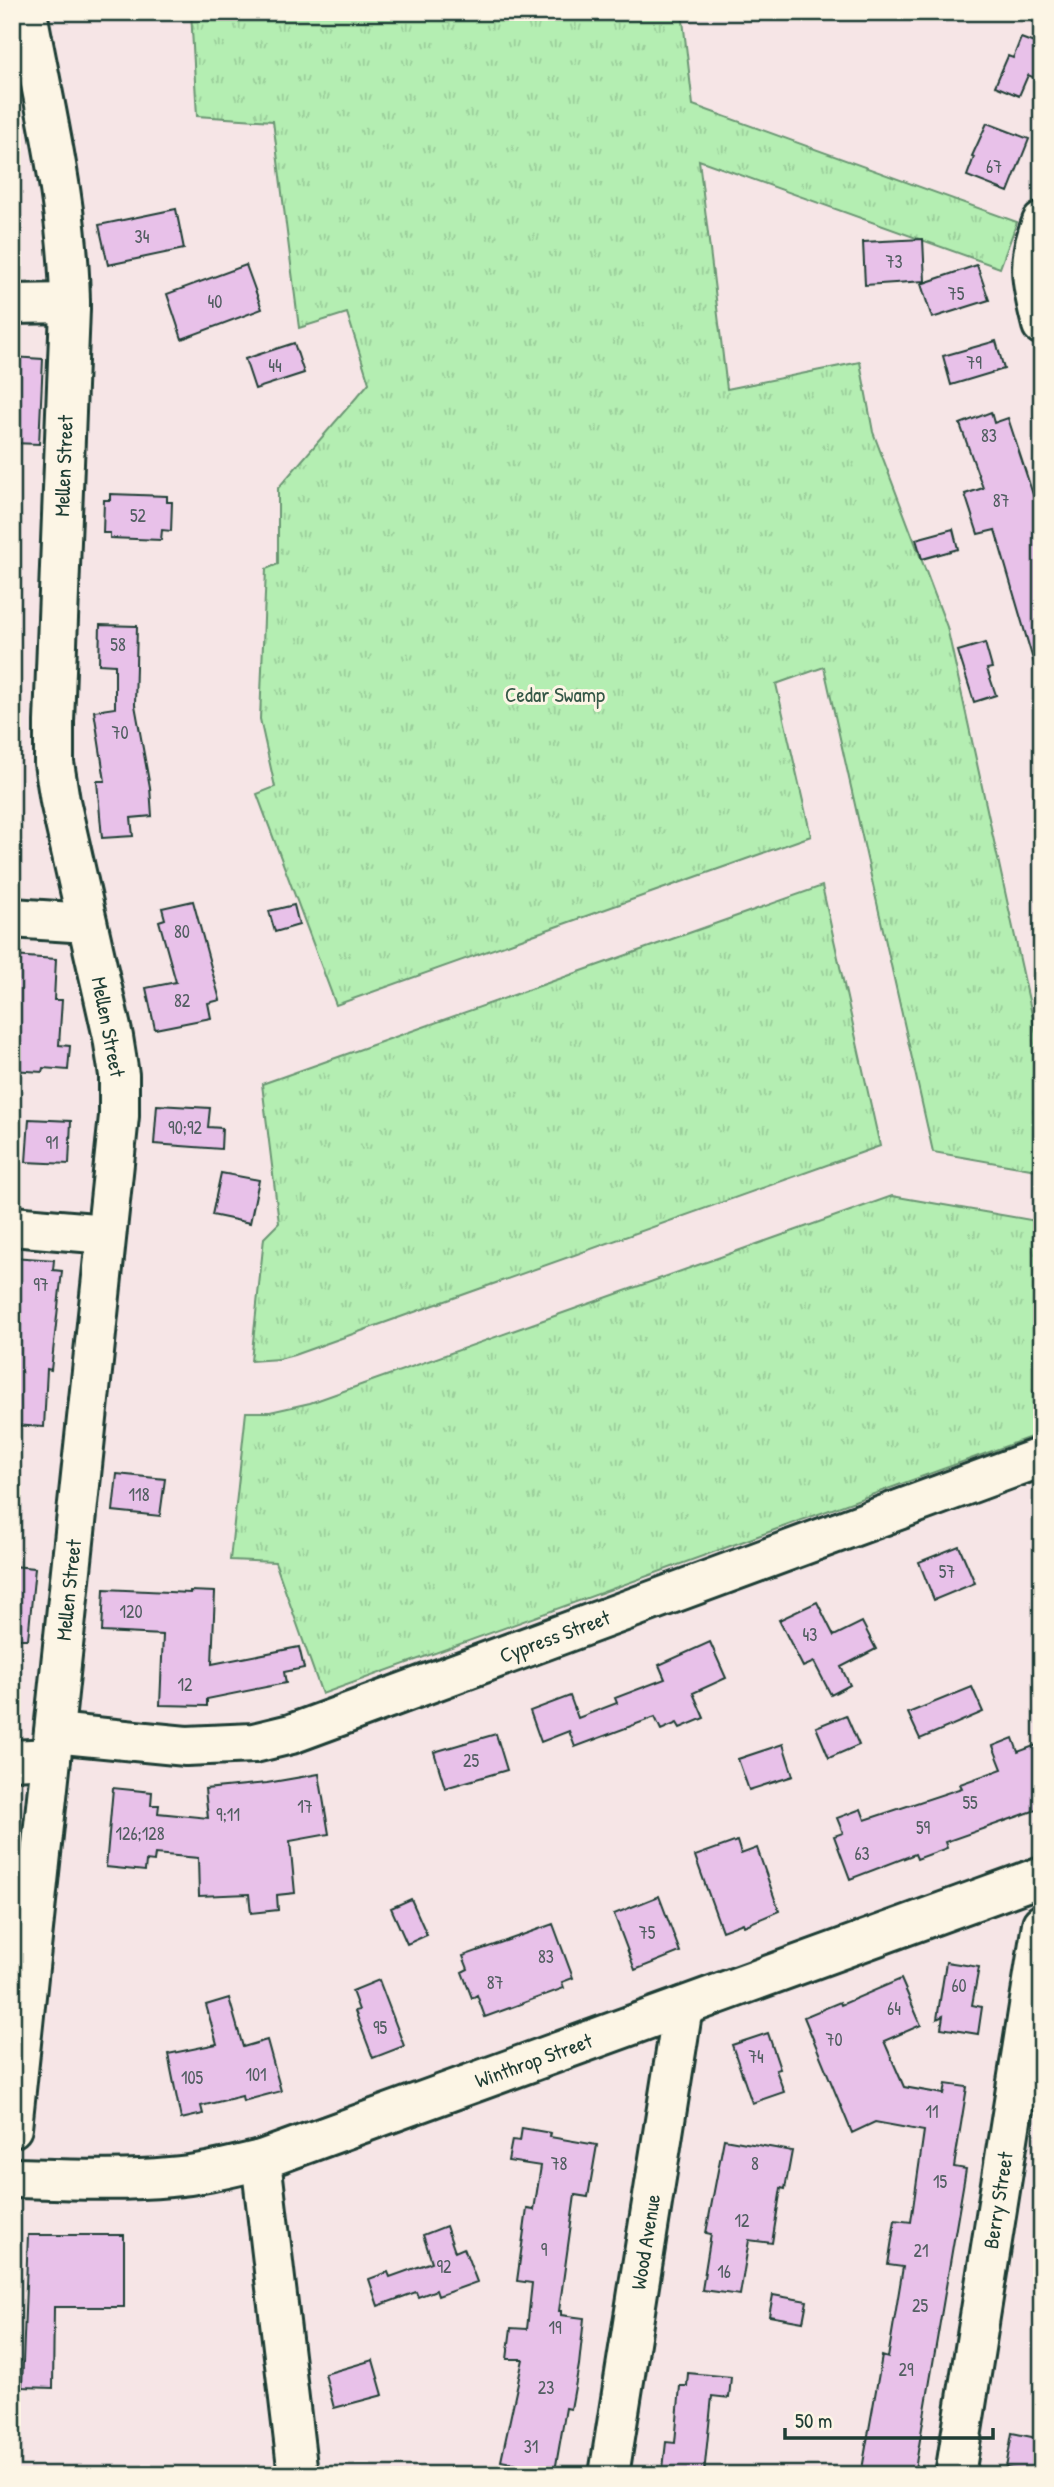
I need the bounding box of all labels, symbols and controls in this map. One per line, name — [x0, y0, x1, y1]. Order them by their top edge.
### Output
house number: 67 — [986, 154, 1002, 179]
house number: 34 — [135, 224, 150, 249]
house number: 73 — [886, 249, 902, 274]
house number: 75 — [948, 281, 965, 306]
house number: 40 — [208, 289, 222, 314]
house number: 79 — [966, 350, 982, 375]
house number: 44 — [268, 353, 282, 378]
street label: Mellen Street — [47, 414, 80, 517]
house number: 83 — [981, 423, 997, 448]
house number: 87 — [993, 488, 1009, 513]
house number: 52 — [130, 503, 147, 528]
house number: 58 — [110, 632, 126, 657]
park label: Cedar Swamp — [505, 680, 605, 709]
house number: 70 — [112, 720, 128, 745]
house number: 80 — [174, 919, 190, 944]
street label: Mellen Street — [85, 974, 133, 1080]
house number: 82 — [174, 988, 191, 1013]
house number: 90;92 — [168, 1115, 203, 1140]
house number: 91 — [45, 1130, 59, 1155]
house number: 97 — [33, 1272, 49, 1297]
house number: 118 — [129, 1482, 150, 1507]
street label: Mellen Street — [49, 1537, 88, 1642]
house number: 57 — [939, 1559, 955, 1584]
house number: 120 — [119, 1599, 143, 1624]
street label: Cypress Street — [495, 1602, 615, 1670]
house number: 43 — [803, 1622, 817, 1647]
house number: 12 — [178, 1672, 193, 1697]
house number: 25 — [463, 1748, 479, 1773]
house number: 55 — [962, 1790, 978, 1815]
house number: 17 — [297, 1794, 313, 1819]
house number: 9;11 — [216, 1802, 240, 1827]
house number: 59 — [916, 1815, 930, 1840]
house number: 126;128 — [115, 1821, 165, 1846]
house number: 63 — [854, 1841, 870, 1866]
house number: 75 — [639, 1920, 656, 1945]
house number: 83 — [538, 1944, 554, 1969]
house number: 87 — [487, 1970, 503, 1995]
house number: 60 — [951, 1973, 967, 1998]
house number: 64 — [887, 1996, 901, 2021]
house number: 95 — [373, 2015, 387, 2040]
street label: Winthrop Street — [471, 2026, 597, 2095]
house number: 70 — [826, 2027, 842, 2052]
house number: 74 — [748, 2044, 764, 2069]
house number: 101 — [245, 2062, 267, 2087]
house number: 105 — [181, 2065, 203, 2090]
house number: 11 — [925, 2099, 939, 2124]
street label: Berry Street — [976, 2149, 1020, 2251]
house number: 78 — [551, 2151, 568, 2176]
house number: 8 — [751, 2151, 759, 2176]
house number: 15 — [933, 2169, 947, 2194]
street label: Wood Avenue — [624, 2192, 667, 2292]
house number: 12 — [735, 2208, 750, 2233]
house number: 9 — [541, 2237, 548, 2262]
house number: 21 — [914, 2238, 928, 2263]
house number: 92 — [436, 2254, 452, 2279]
house number: 16 — [717, 2259, 731, 2284]
house number: 25 — [912, 2293, 928, 2318]
house number: 19 — [548, 2315, 562, 2340]
house number: 29 — [898, 2357, 914, 2382]
house number: 23 — [538, 2375, 554, 2400]
scale bar — [785, 2396, 993, 2440]
text: 50 m — [795, 2406, 832, 2435]
house number: 31 — [524, 2434, 538, 2459]

